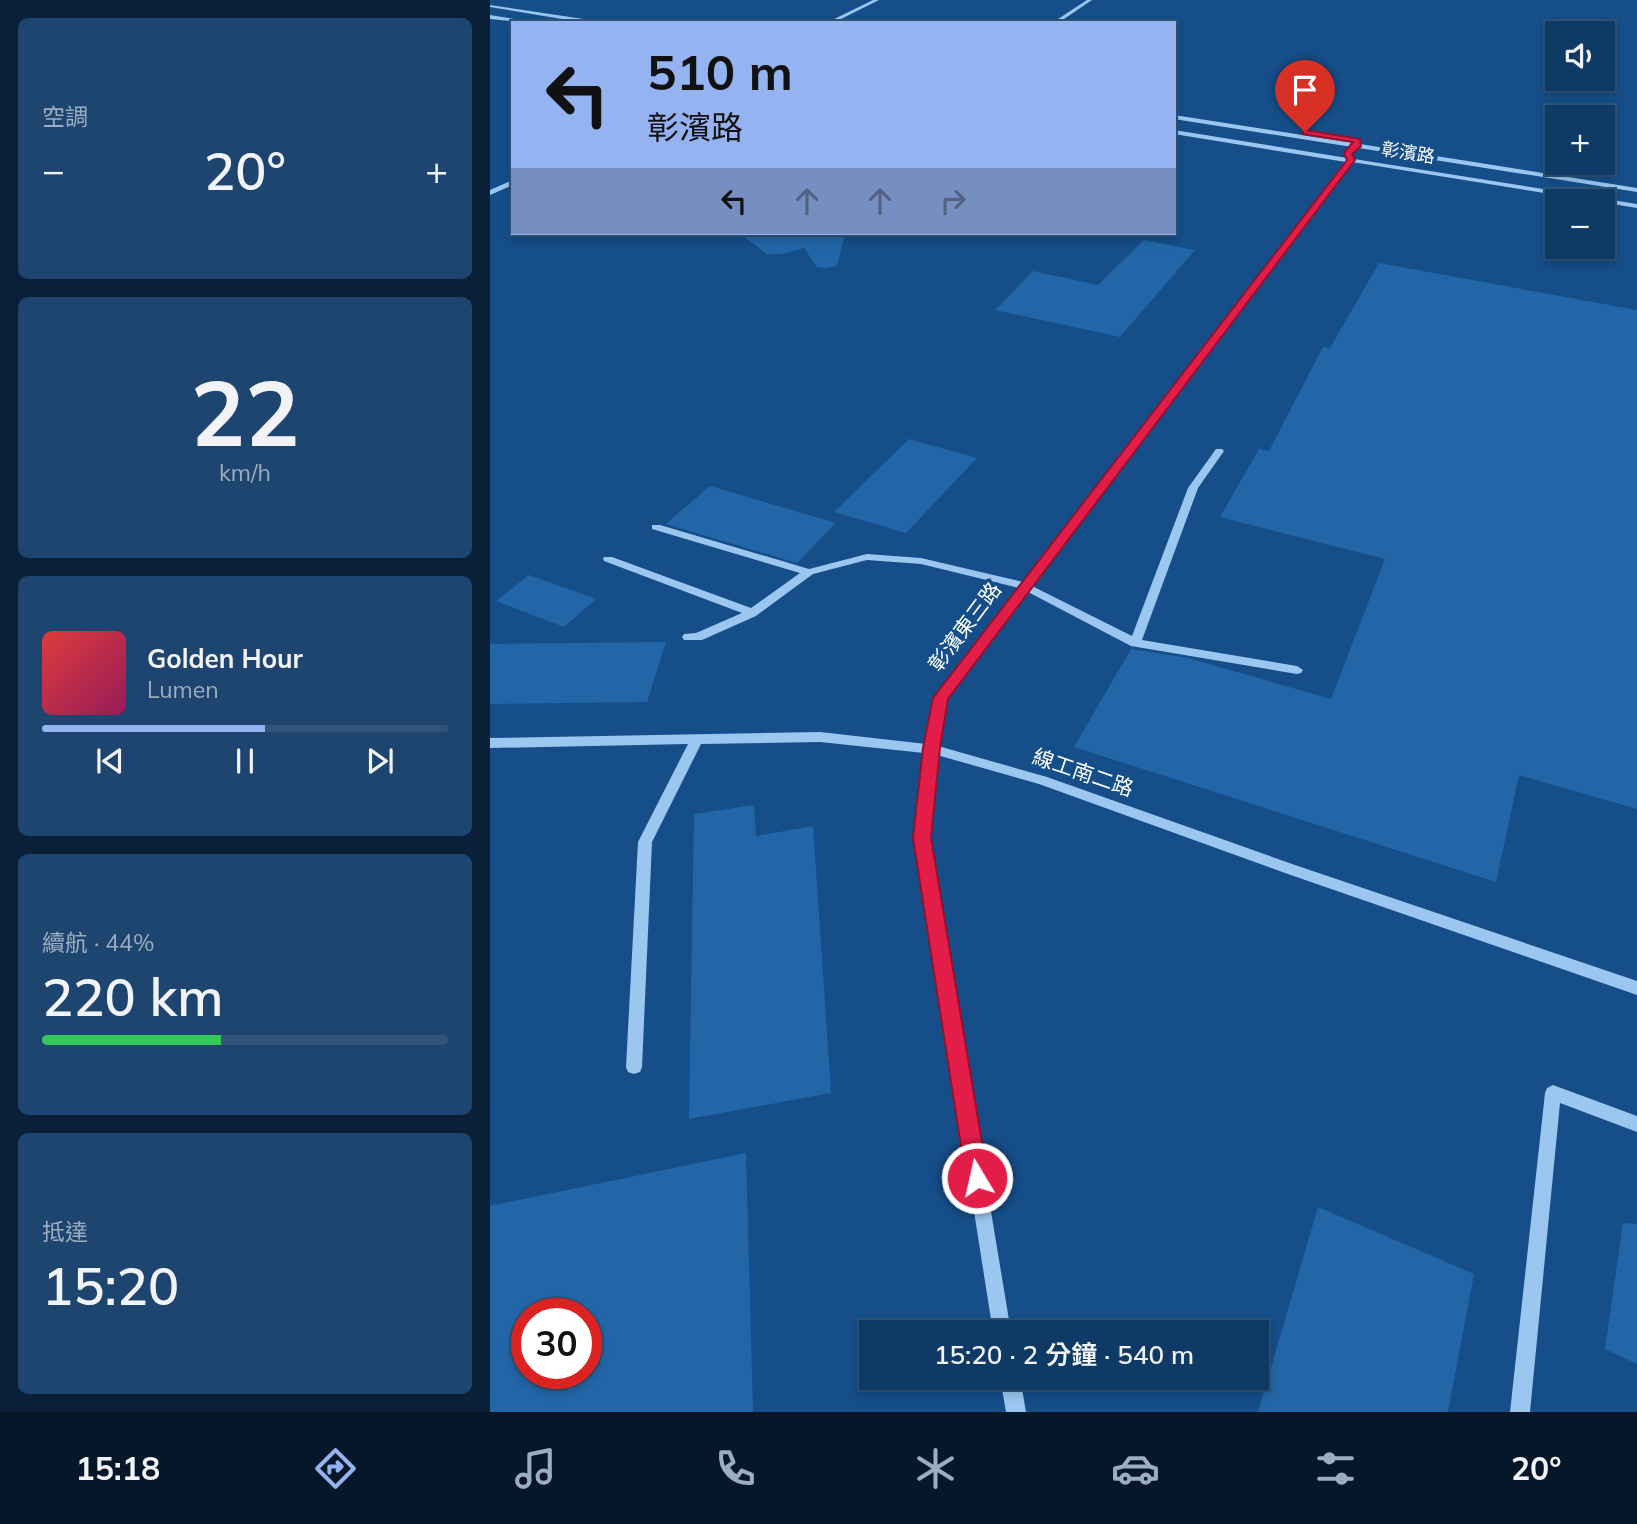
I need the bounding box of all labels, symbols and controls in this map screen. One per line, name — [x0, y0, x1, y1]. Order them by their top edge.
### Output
map controls — [1545, 21, 1615, 259]
button: sound — [1545, 21, 1615, 91]
text: 510 m — [647, 41, 793, 102]
icon: left — [532, 49, 623, 140]
pin — [1275, 60, 1335, 132]
icon: arrive — [1286, 71, 1324, 109]
text: 空調 — [42, 102, 88, 131]
button: + — [1545, 105, 1615, 175]
text: 彰濱路 — [647, 107, 743, 147]
street label: 彰濱路 — [1380, 137, 1437, 168]
text: 20° — [204, 138, 286, 203]
text: − — [42, 146, 65, 194]
text: + — [425, 146, 448, 194]
icon: left — [715, 182, 753, 220]
icon: ahead — [788, 182, 826, 220]
icon: ahead — [861, 182, 899, 220]
icon: right — [934, 182, 972, 220]
button: − — [1545, 189, 1615, 259]
text: 22 — [190, 355, 300, 469]
text: km/h — [219, 458, 271, 487]
street label: 彰濱東三路 — [922, 577, 1006, 676]
text: Golden Hour — [147, 642, 303, 675]
text: Lumen — [147, 675, 219, 704]
icon: previous — [91, 742, 129, 780]
icon: pause — [226, 742, 264, 780]
icon: next — [361, 742, 399, 780]
street label: 線工南二路 — [1029, 743, 1137, 801]
text: 續航 · 44% — [42, 928, 154, 957]
text: 220 km — [42, 964, 223, 1029]
position arrow — [940, 1141, 1014, 1215]
text: 抵達 — [42, 1217, 88, 1246]
text: 15:20 — [42, 1253, 179, 1318]
speed limit sign: 30 — [511, 1298, 602, 1389]
text: 15:20 · 2 分鐘 · 540 m — [934, 1338, 1194, 1371]
icon: directions — [311, 1444, 360, 1493]
icon: music — [511, 1444, 560, 1493]
icon: phone — [711, 1444, 760, 1493]
icon: climate — [911, 1444, 960, 1493]
icon: car — [1111, 1444, 1160, 1493]
icon: filters — [1311, 1444, 1360, 1493]
text: 15:18 — [75, 1448, 160, 1488]
text: 20° — [1511, 1448, 1561, 1488]

